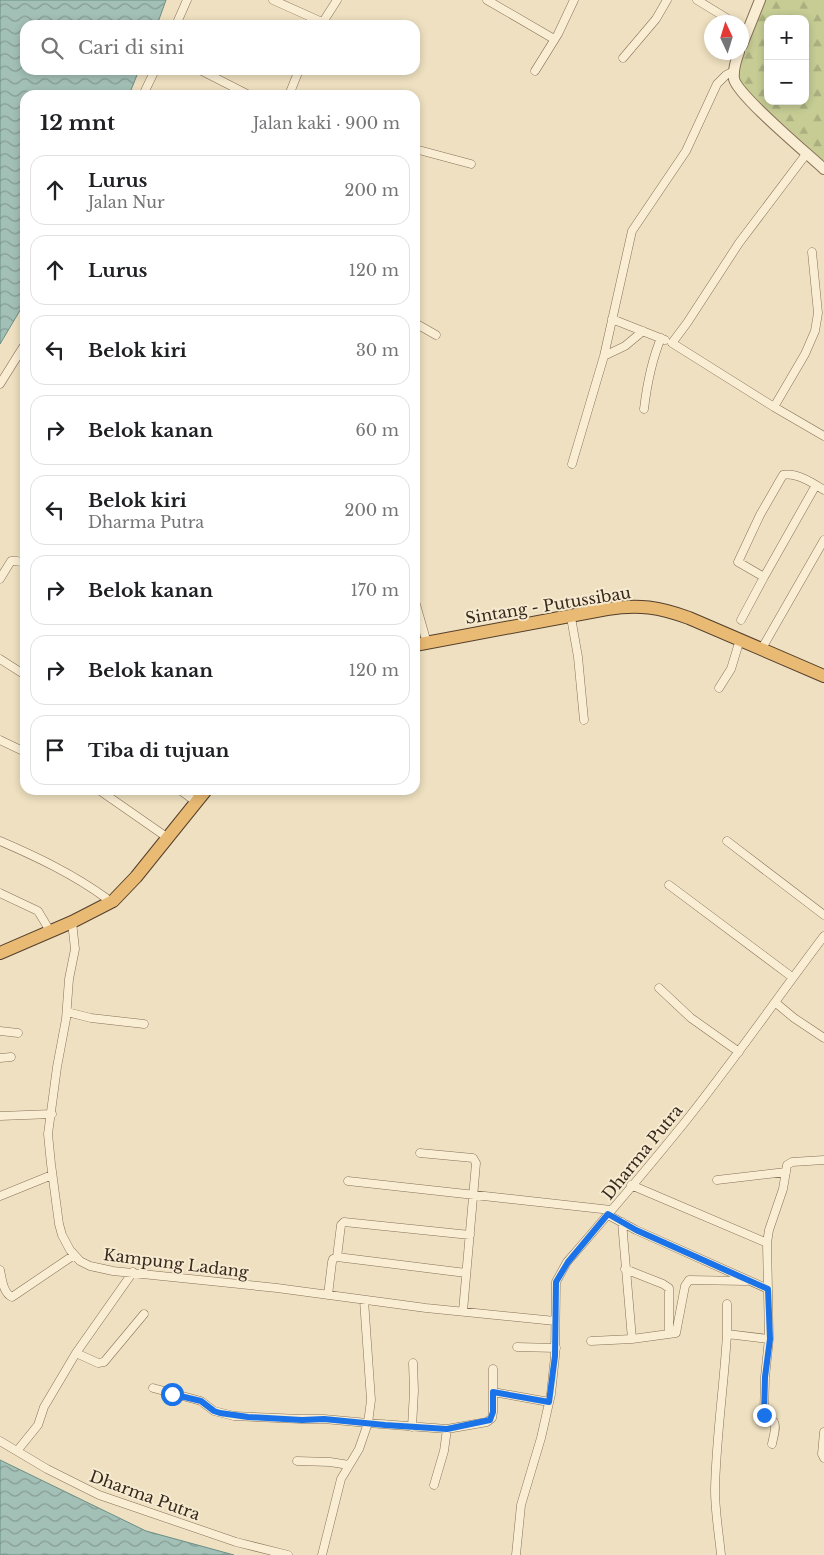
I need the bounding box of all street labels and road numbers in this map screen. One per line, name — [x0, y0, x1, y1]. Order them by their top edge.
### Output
street label: Sintang - Putussibau — [464, 582, 632, 628]
street label: Dharma Putra — [598, 1100, 686, 1203]
street label: Kampung Ladang — [102, 1244, 250, 1282]
street label: Dharma Putra — [87, 1466, 203, 1524]

